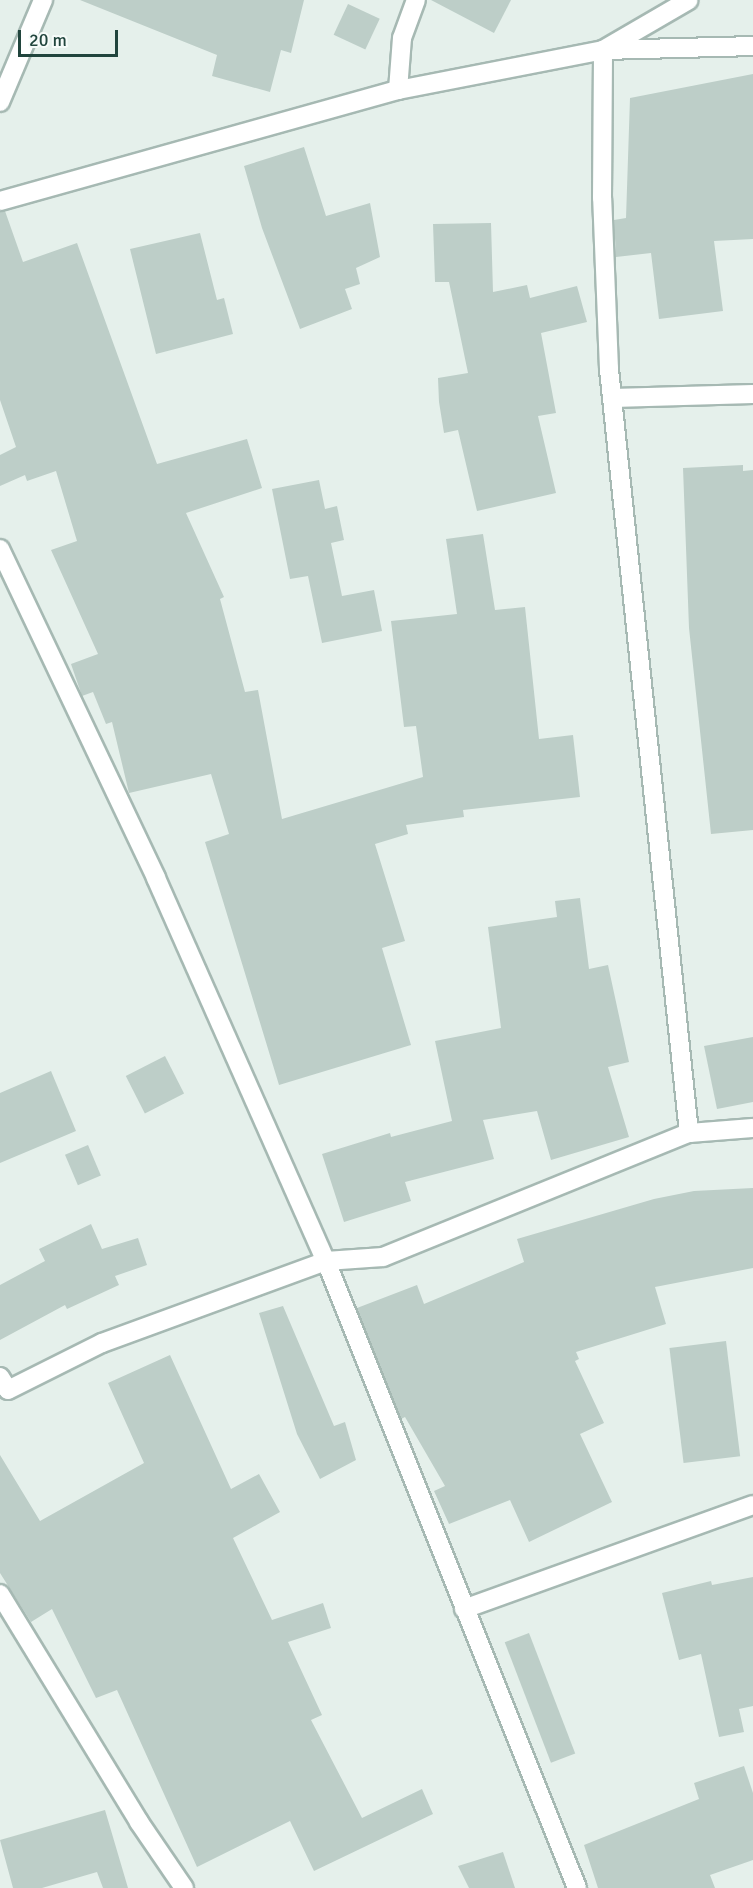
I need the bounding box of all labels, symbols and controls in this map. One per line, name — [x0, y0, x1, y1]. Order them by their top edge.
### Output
scale bar — [21, 18, 122, 56]
text: 20 m — [29, 29, 67, 51]

